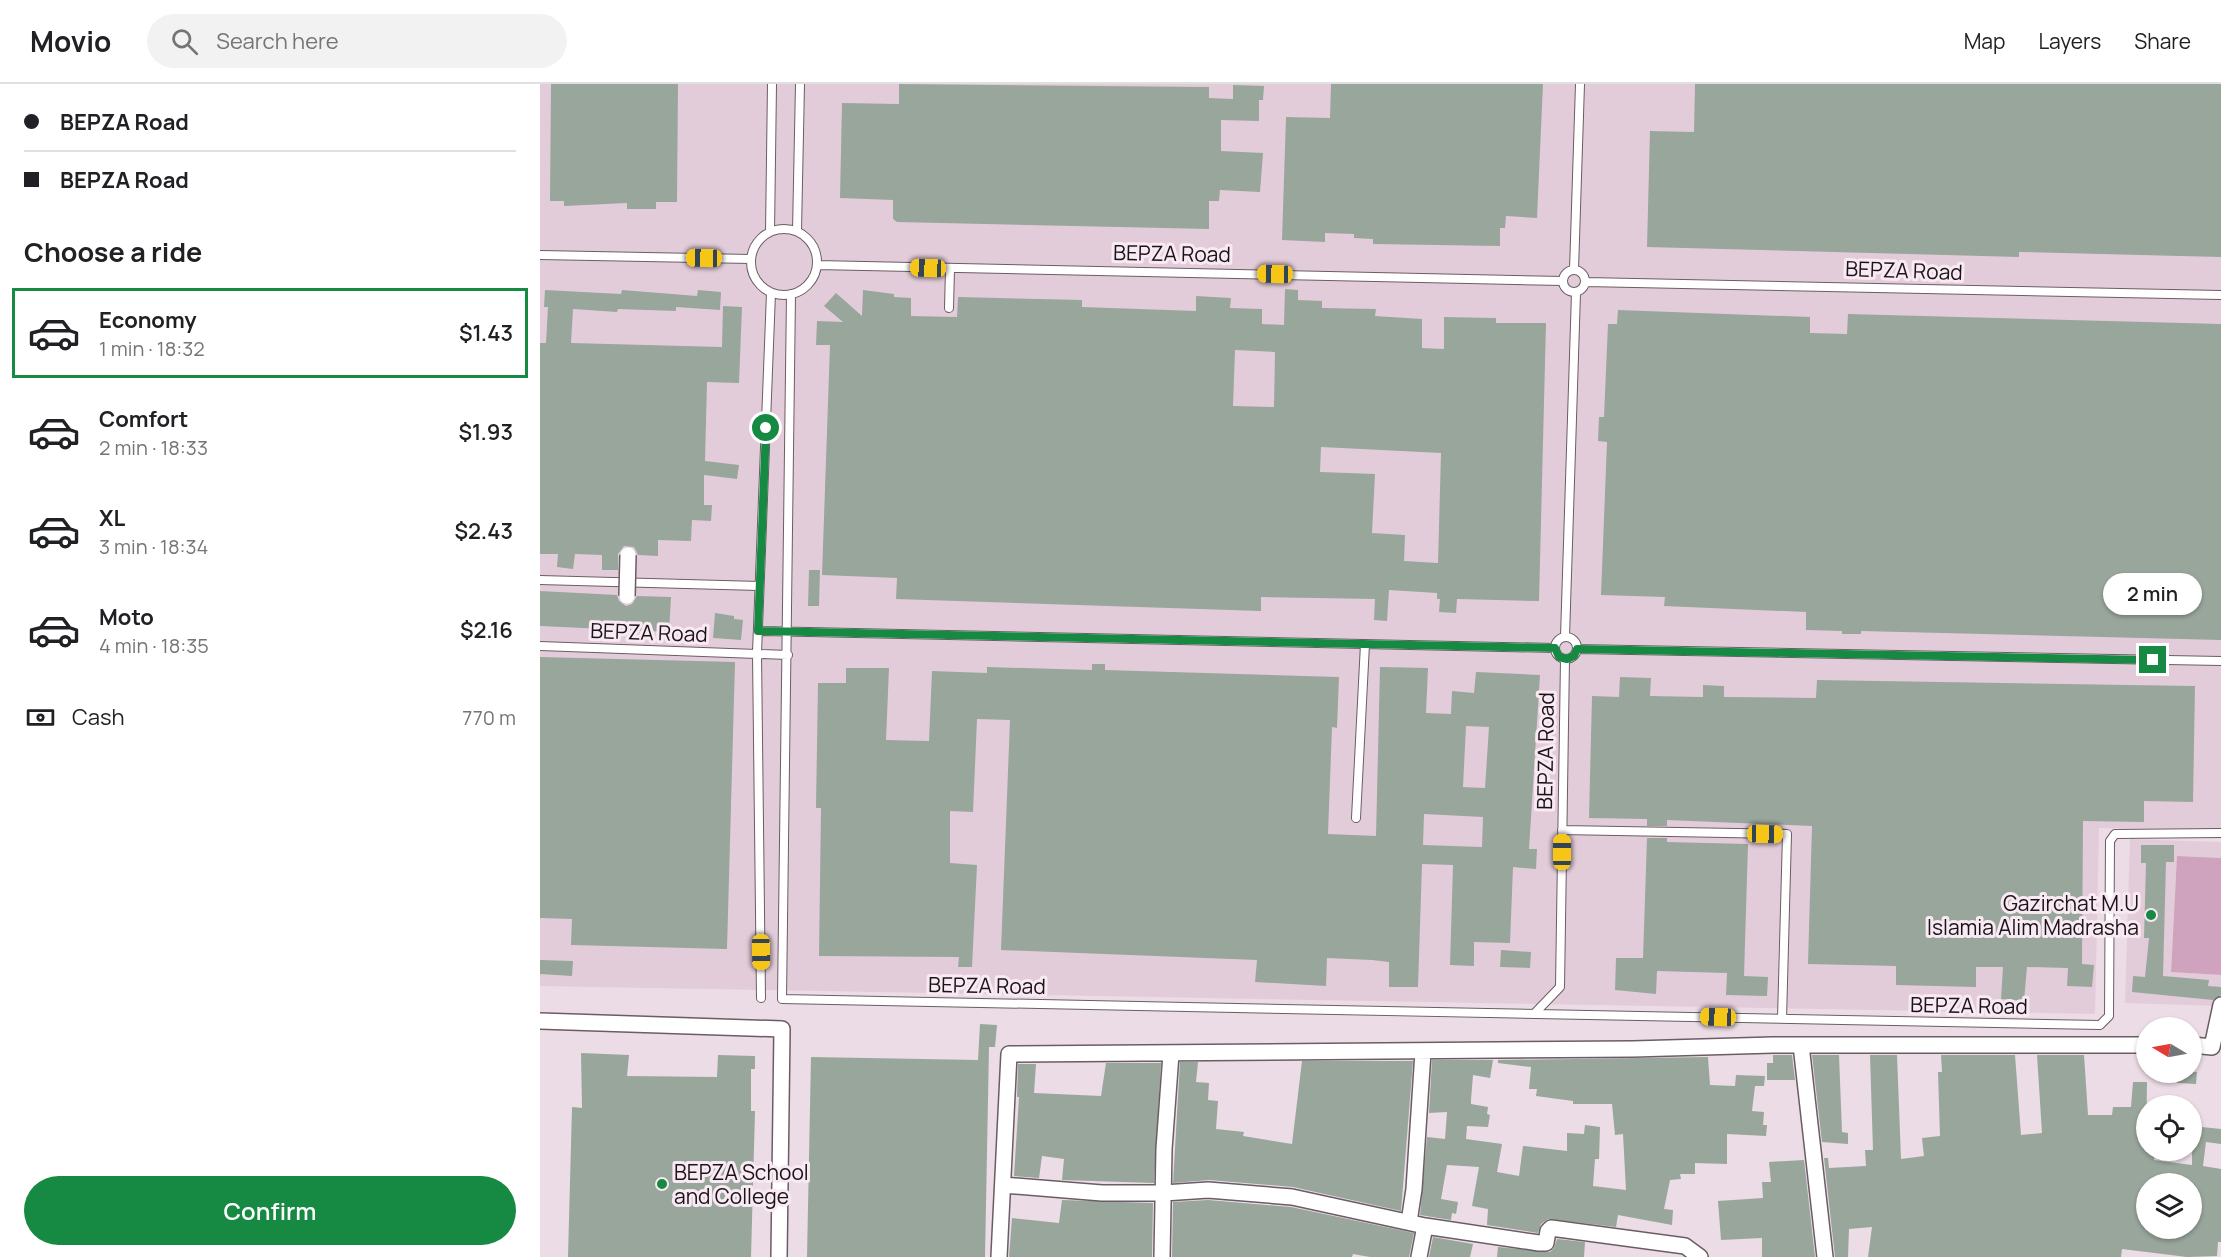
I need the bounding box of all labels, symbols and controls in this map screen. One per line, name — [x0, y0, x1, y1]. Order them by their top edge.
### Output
search box — [147, 14, 567, 68]
text: Movio — [30, 22, 111, 60]
icon: search — [168, 25, 201, 58]
text: Search here — [216, 26, 339, 56]
text: Map — [1964, 27, 2005, 55]
text: Layers — [2038, 27, 2101, 55]
text: Share — [2134, 27, 2191, 55]
text: BEPZA Road — [60, 107, 189, 137]
text: BEPZA Road — [60, 165, 189, 195]
text: Choose a ride — [24, 233, 202, 270]
street label: BEPZA Road — [1113, 238, 1231, 268]
car — [686, 249, 722, 267]
street label: BEPZA Road — [1845, 254, 1963, 286]
car — [910, 258, 946, 278]
car — [1257, 265, 1293, 283]
text: Economy — [99, 305, 197, 335]
icon: car — [27, 306, 81, 360]
text: $1.43 — [459, 318, 513, 348]
text: 1 min · 18:32 — [99, 335, 205, 362]
text: Comfort — [99, 404, 188, 434]
icon: car — [27, 405, 81, 459]
route start — [752, 414, 779, 441]
text: $1.93 — [459, 417, 513, 447]
text: 2 min · 18:33 — [99, 434, 208, 461]
text: XL — [99, 503, 125, 533]
icon: car — [27, 504, 81, 558]
text: $2.43 — [454, 516, 513, 546]
text: 3 min · 18:34 — [99, 533, 208, 560]
callout: 2 min — [2104, 573, 2202, 615]
text: 2 min — [2127, 580, 2178, 607]
text: Moto — [99, 602, 154, 632]
icon: car — [27, 603, 81, 657]
text: $2.16 — [460, 615, 513, 645]
street label: BEPZA Road — [590, 616, 708, 648]
text: 4 min · 18:35 — [99, 632, 209, 659]
route end — [2139, 646, 2166, 673]
street label: BEPZA Road — [1530, 692, 1560, 810]
icon: cash — [24, 701, 57, 734]
text: Cash — [72, 702, 125, 732]
text: 770 m — [462, 704, 516, 731]
car — [1747, 825, 1783, 843]
car — [1553, 834, 1571, 870]
place label: Gazirchat M.U Islamia Alim Madrasha — [1927, 889, 2139, 941]
marker: Gazirchat M.U Islamia Alim Madrasha — [2144, 908, 2158, 922]
car — [752, 934, 770, 970]
street label: BEPZA Road — [928, 970, 1046, 1000]
street label: BEPZA Road — [1910, 990, 2028, 1020]
car — [1700, 1007, 1736, 1027]
north arrow — [2136, 1017, 2202, 1083]
map controls — [2136, 1017, 2202, 1239]
button: locate — [2136, 1095, 2202, 1161]
place label: BEPZA School and College — [674, 1158, 809, 1210]
button: layers — [2136, 1173, 2202, 1239]
button: Confirm — [24, 1176, 516, 1245]
marker: BEPZA School and College — [655, 1177, 669, 1191]

